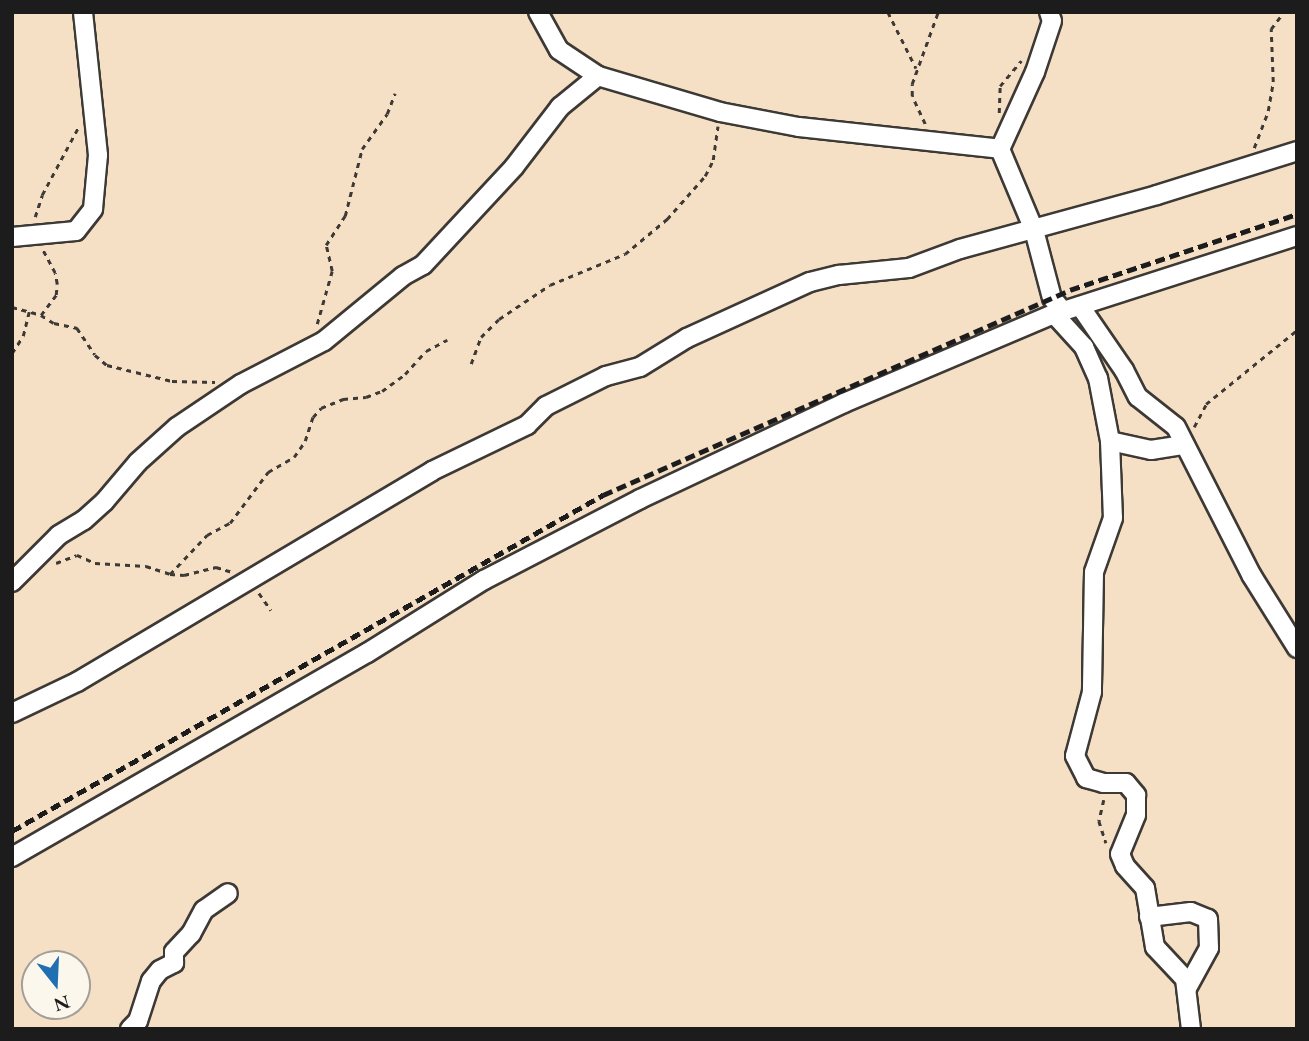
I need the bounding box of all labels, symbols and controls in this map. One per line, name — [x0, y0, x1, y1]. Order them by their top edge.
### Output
north arrow — [21, 950, 91, 1020]
text: N — [51, 989, 73, 1018]

